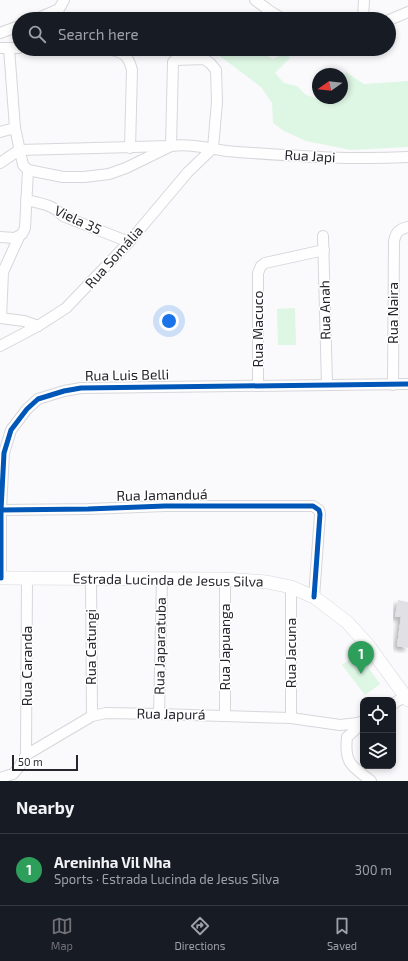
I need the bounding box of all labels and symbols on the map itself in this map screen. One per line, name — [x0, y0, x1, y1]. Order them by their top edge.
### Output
north arrow — [312, 68, 348, 104]
street label: Rua Japi — [284, 146, 336, 165]
street label: Viela 35 — [52, 201, 104, 238]
street label: Rua Somália — [81, 222, 146, 292]
street label: Rua Anah — [315, 280, 334, 340]
street label: Rua Naira — [384, 282, 401, 344]
street label: Rua Macuco — [249, 290, 266, 367]
your location — [159, 311, 179, 331]
street label: Rua Luis Belli — [85, 365, 169, 384]
street label: Rua Jamanduá — [116, 485, 208, 504]
street label: Estrada Lucinda de Jesus Silva — [72, 569, 264, 590]
street label: Rua Japaratuba — [150, 597, 169, 695]
street label: Rua Japuanga — [216, 604, 233, 690]
street label: Rua Catungi — [82, 609, 99, 685]
street label: Rua Jacuna — [282, 618, 299, 688]
street label: Rua Caranda — [18, 626, 35, 706]
pin: 1 — [348, 641, 374, 674]
street label: Rua Japurá — [136, 704, 206, 723]
scale bar — [12, 753, 78, 772]

